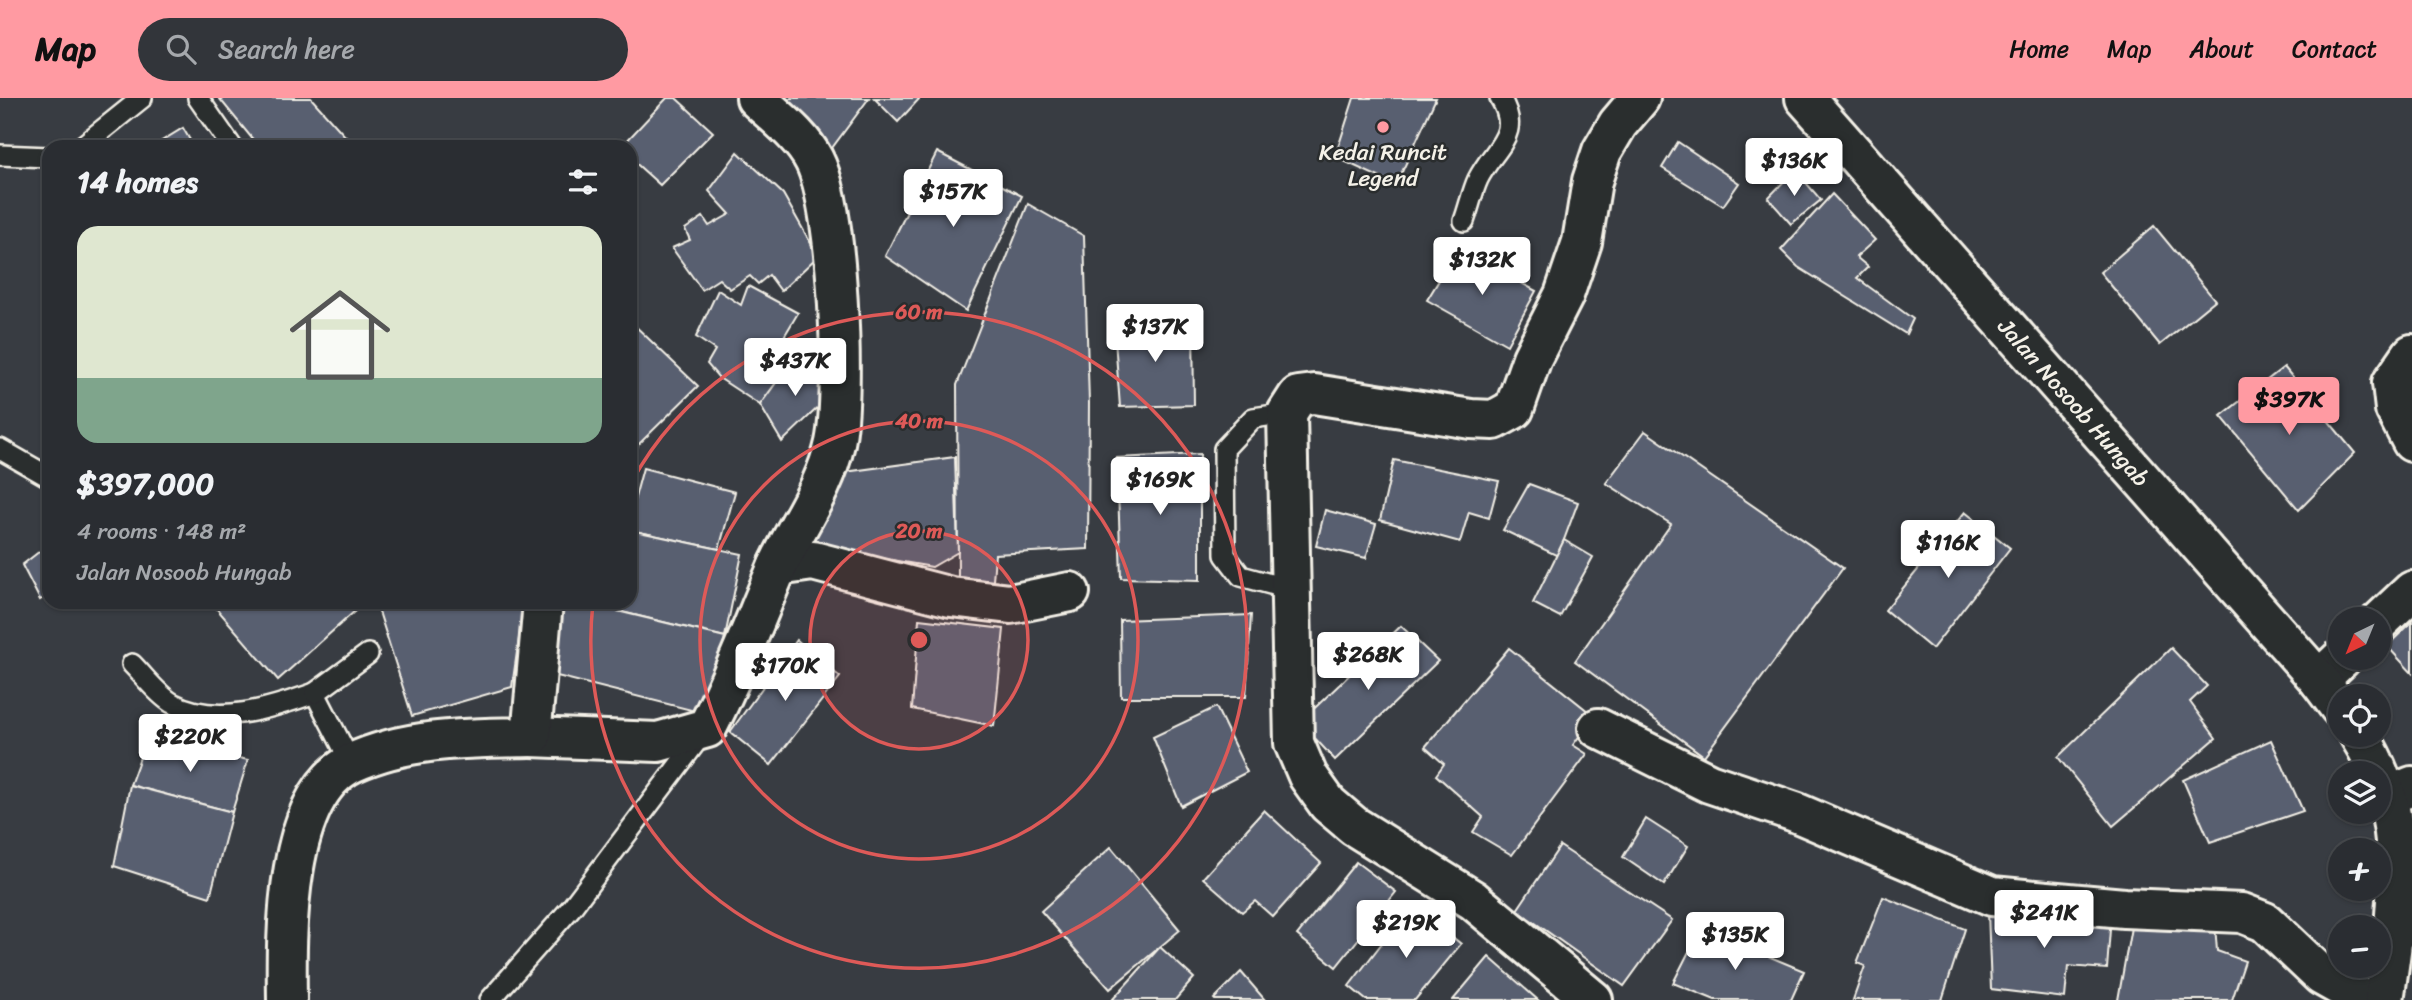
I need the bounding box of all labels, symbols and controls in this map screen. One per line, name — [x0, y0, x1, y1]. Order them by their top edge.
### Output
search box — [138, 18, 628, 81]
text: Map — [35, 20, 96, 78]
text: Search here — [218, 26, 355, 72]
text: Home — [2009, 28, 2069, 70]
text: Map — [2107, 28, 2151, 70]
text: About — [2189, 28, 2254, 70]
text: Contact — [2292, 28, 2377, 70]
icon: search — [162, 30, 200, 68]
marker: Kedai Runcit Legend — [1375, 119, 1391, 135]
place label: Kedai Runcit Legend — [1319, 132, 1447, 199]
pin: $136K — [1745, 139, 1843, 198]
text: $136K — [1761, 140, 1827, 181]
text: 14 homes — [77, 155, 198, 209]
icon: filters — [564, 163, 602, 201]
pin: $157K — [904, 170, 1002, 229]
text: $157K — [920, 171, 986, 212]
pin: $132K — [1433, 238, 1531, 297]
text: $132K — [1449, 239, 1515, 280]
icon: home — [277, 272, 403, 398]
text: 60 m — [895, 293, 943, 331]
pin: $137K — [1106, 304, 1204, 364]
text: $137K — [1122, 306, 1188, 347]
street label: Jalan Nosoob Hungab — [1986, 308, 2160, 497]
pin: $437K — [746, 338, 844, 398]
text: $437K — [760, 340, 830, 381]
pin: $397K — [2240, 378, 2338, 437]
text: $397K — [2254, 379, 2324, 420]
text: 40 m — [894, 402, 944, 440]
text: $397,000 — [77, 457, 214, 511]
pin: $169K — [1111, 458, 1209, 517]
text: $169K — [1127, 459, 1193, 500]
text: 4 rooms · 148 m² — [77, 511, 246, 552]
text: 20 m — [895, 512, 943, 550]
pin: $116K — [1899, 520, 1997, 580]
text: $116K — [1917, 522, 1979, 563]
text: Jalan Nosoob Hungab — [77, 552, 292, 593]
north arrow — [2328, 607, 2390, 670]
map controls — [2328, 607, 2391, 978]
centre of rings — [907, 628, 931, 652]
pin: $268K — [1319, 632, 1417, 692]
text: $268K — [1333, 634, 1403, 675]
pin: $170K — [736, 644, 834, 703]
text: $170K — [752, 645, 819, 686]
button: locate — [2328, 684, 2391, 747]
pin: $220K — [141, 714, 239, 774]
text: $220K — [155, 716, 225, 757]
button: layers — [2328, 761, 2391, 824]
button: + — [2328, 838, 2391, 901]
pin: $241K — [1995, 890, 2093, 950]
text: $241K — [2011, 892, 2077, 933]
pin: $219K — [1357, 900, 1455, 960]
text: $219K — [1373, 902, 1439, 943]
pin: $135K — [1686, 912, 1784, 972]
text: $135K — [1702, 914, 1768, 955]
button: − — [2328, 915, 2391, 978]

